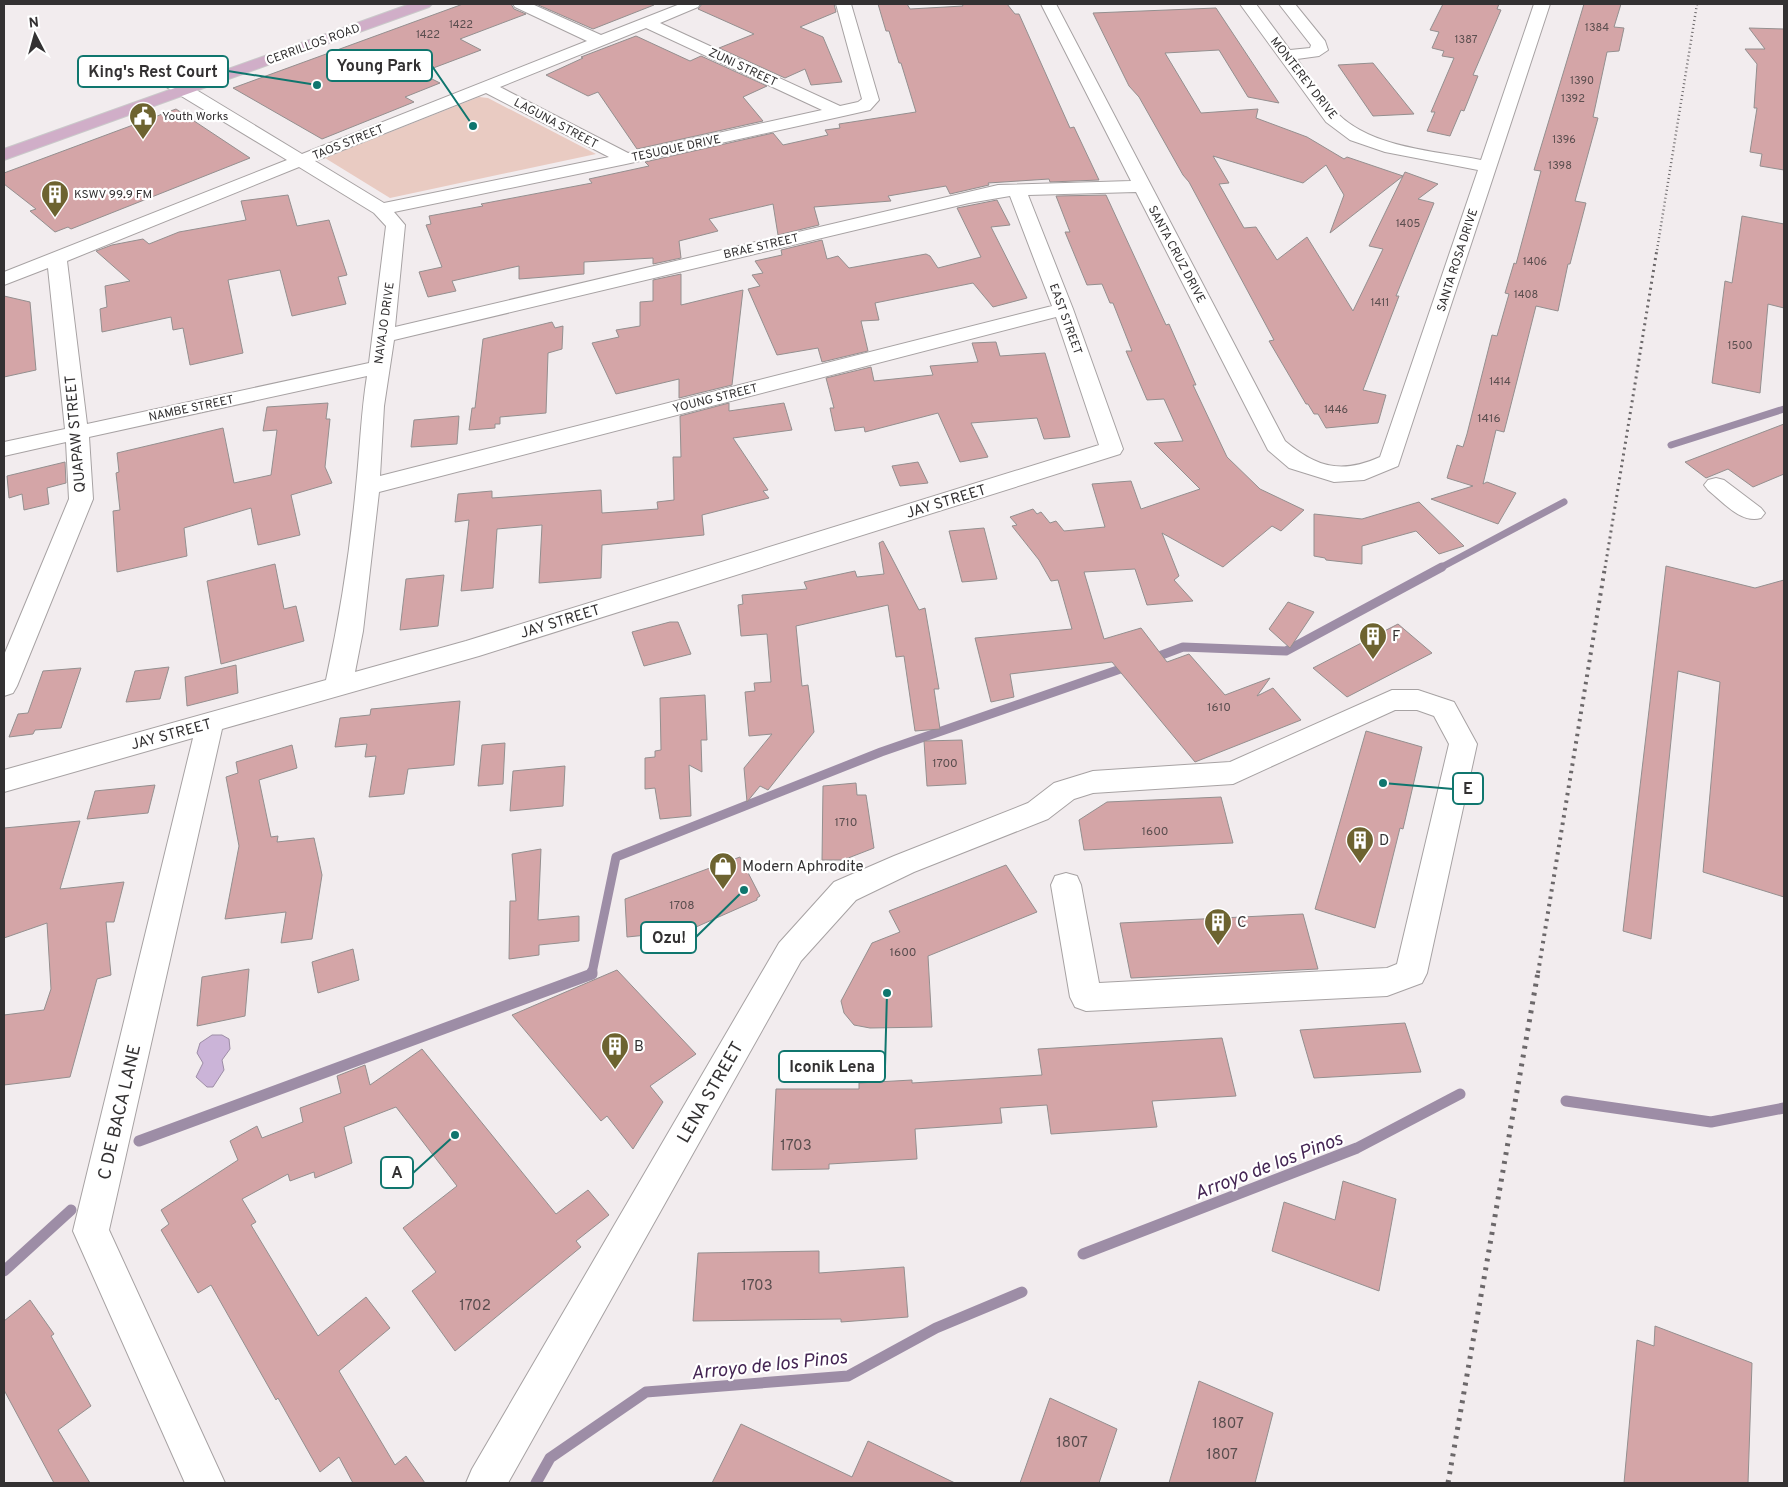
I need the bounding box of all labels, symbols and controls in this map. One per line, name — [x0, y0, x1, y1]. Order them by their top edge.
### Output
north arrow — [10, 10, 60, 60]
text: N — [28, 15, 40, 33]
house number: 1422 — [449, 18, 473, 32]
street label: CERRILLOS ROAD — [264, 21, 362, 69]
house number: 1384 — [1585, 21, 1609, 35]
house number: 1422 — [416, 28, 440, 42]
house number: 1387 — [1454, 33, 1478, 47]
street label: MONTEREY DRIVE — [1266, 34, 1340, 123]
street label: ZUNI STREET — [706, 45, 779, 91]
callout: Young Park — [327, 50, 432, 81]
callout: King's Rest Court — [78, 56, 228, 87]
text: Young Park — [336, 57, 422, 77]
text: King's Rest Court — [88, 63, 218, 83]
house number: 1390 — [1570, 74, 1594, 88]
house number: 1392 — [1561, 92, 1585, 106]
street label: LAGUNA STREET — [511, 95, 600, 153]
public building icon: Youth Works — [128, 101, 158, 140]
place label: Youth Works — [162, 109, 228, 125]
street label: TAOS STREET — [310, 121, 386, 164]
street label: TESUQUE DRIVE — [630, 132, 722, 166]
house number: 1396 — [1552, 133, 1576, 147]
house number: 1398 — [1548, 159, 1572, 173]
building icon: KSWV 99.9 FM — [40, 179, 70, 218]
place label: KSWV 99.9 FM — [74, 187, 152, 203]
street label: SANTA CRUZ DRIVE — [1144, 203, 1209, 306]
street label: SANTA ROSA DRIVE — [1434, 207, 1482, 314]
house number: 1405 — [1396, 217, 1420, 231]
street label: BRAE STREET — [722, 231, 800, 263]
house number: 1406 — [1523, 255, 1547, 269]
street label: NAVAJO DRIVE — [371, 281, 399, 365]
street label: EAST STREET — [1045, 282, 1085, 357]
house number: 1408 — [1514, 288, 1538, 302]
house number: 1411 — [1371, 296, 1389, 310]
house number: 1500 — [1728, 339, 1752, 353]
street label: QUAPAW STREET — [62, 374, 91, 493]
house number: 1414 — [1489, 375, 1511, 389]
street label: YOUNG STREET — [671, 381, 760, 417]
street label: NAMBE STREET — [147, 392, 235, 426]
house number: 1446 — [1324, 403, 1348, 417]
house number: 1416 — [1477, 411, 1501, 427]
street label: JAY STREET — [904, 481, 989, 524]
street label: JAY STREET — [518, 601, 603, 644]
building icon: F — [1358, 621, 1388, 660]
place label: F — [1392, 628, 1400, 647]
house number: 1610 — [1207, 700, 1231, 716]
street label: JAY STREET — [129, 716, 214, 755]
house number: 1700 — [932, 756, 958, 772]
callout: E — [1453, 773, 1483, 804]
text: E — [1463, 780, 1473, 800]
house number: 1710 — [834, 815, 858, 831]
house number: 1600 — [1142, 824, 1168, 840]
building icon: D — [1345, 825, 1375, 864]
place label: D — [1379, 832, 1389, 851]
shop icon: Modern Aphrodite — [708, 851, 738, 890]
place label: Modern Aphrodite — [742, 858, 864, 877]
house number: 1708 — [669, 898, 695, 914]
building icon: C — [1203, 907, 1233, 946]
place label: C — [1237, 914, 1247, 933]
callout: Ozu! — [641, 922, 696, 953]
text: Ozu! — [652, 929, 686, 949]
house number: 1600 — [890, 945, 916, 961]
building icon: B — [600, 1031, 630, 1070]
place label: B — [634, 1038, 644, 1057]
street label: LENA STREET — [673, 1038, 750, 1148]
street label: C DE BACA LANE — [94, 1042, 147, 1182]
callout: Iconik Lena — [779, 1051, 885, 1082]
text: Iconik Lena — [789, 1058, 875, 1078]
water label: Arroyo de los Pinos — [1191, 1127, 1347, 1206]
house number: 1703 — [780, 1137, 812, 1156]
callout: A — [381, 1157, 413, 1188]
text: A — [391, 1164, 403, 1184]
house number: 1703 — [741, 1277, 773, 1296]
house number: 1702 — [459, 1297, 491, 1316]
water label: Arroyo de los Pinos — [690, 1346, 849, 1386]
house number: 1807 — [1212, 1415, 1244, 1434]
house number: 1807 — [1056, 1434, 1088, 1453]
house number: 1807 — [1206, 1446, 1238, 1465]

